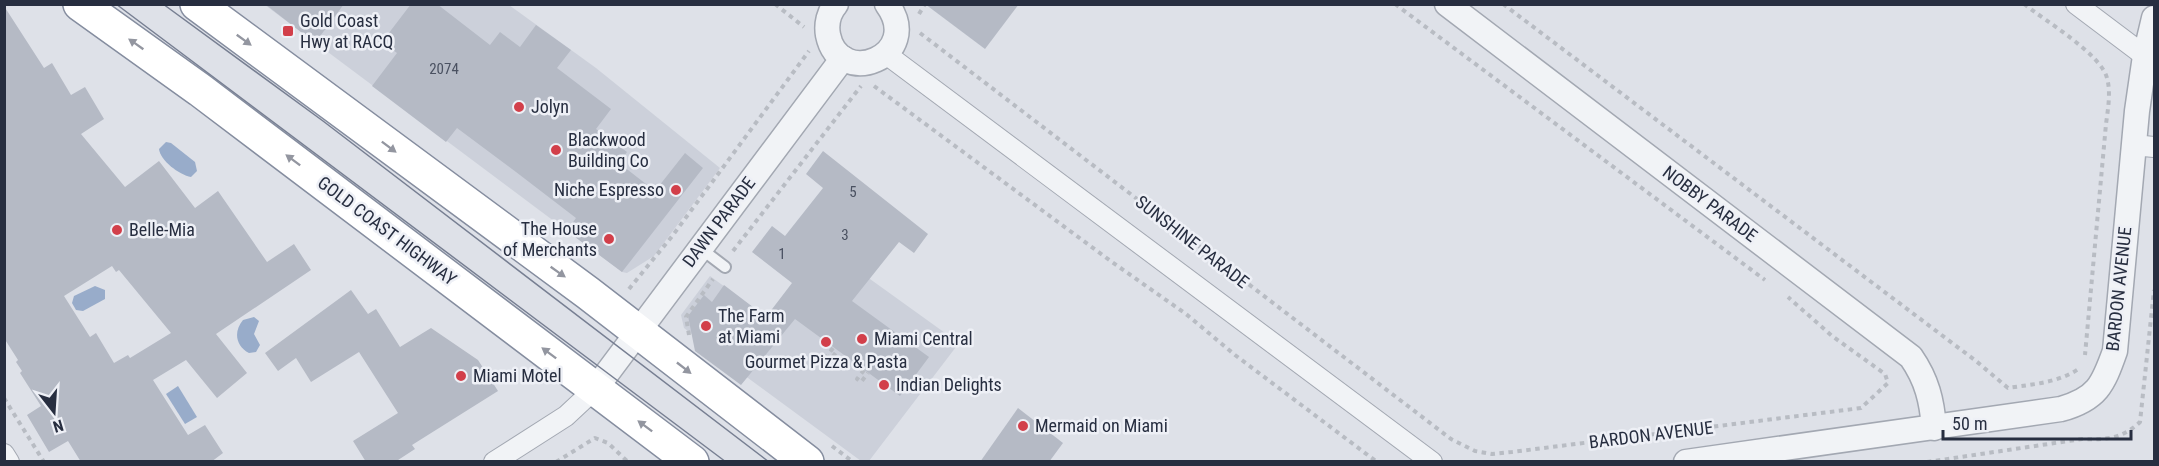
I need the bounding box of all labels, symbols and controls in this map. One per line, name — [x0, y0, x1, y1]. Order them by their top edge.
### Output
place label: Gold Coast Hwy at RACQ — [300, 10, 393, 52]
marker: Gold Coast Hwy at RACQ — [281, 24, 295, 38]
one-way arrow — [235, 34, 251, 46]
one-way arrow — [128, 38, 144, 50]
house number: 2074 — [429, 60, 459, 78]
place label: Jolyn — [531, 96, 569, 117]
marker: Jolyn — [512, 100, 526, 114]
place label: Blackwood Building Co — [568, 129, 649, 171]
one-way arrow — [381, 141, 397, 153]
marker: Blackwood Building Co — [549, 143, 563, 157]
one-way arrow — [285, 154, 300, 166]
street label: NOBBY PARADE — [1659, 161, 1762, 246]
street label: GOLD COAST HIGHWAY — [314, 172, 461, 290]
street label: DAWN PARADE — [678, 173, 759, 271]
place label: Niche Espresso — [554, 179, 664, 200]
marker: Niche Espresso — [669, 183, 683, 197]
house number: 5 — [849, 183, 857, 201]
street label: SUNSHINE PARADE — [1131, 191, 1253, 292]
place label: The House of Merchants — [503, 218, 597, 260]
place label: Belle-Mia — [129, 219, 195, 240]
marker: Belle-Mia — [110, 223, 124, 237]
house number: 3 — [841, 226, 849, 244]
street label: BARDON AVENUE — [2102, 226, 2135, 352]
marker: The House of Merchants — [602, 232, 616, 246]
house number: 1 — [778, 245, 786, 263]
one-way arrow — [550, 266, 566, 278]
place label: The Farm at Miami — [718, 305, 785, 347]
marker: The Farm at Miami — [699, 319, 713, 333]
place label: Miami Central — [874, 328, 973, 349]
marker: Miami Central — [855, 332, 869, 346]
marker: Gourmet Pizza & Pasta — [819, 335, 833, 349]
one-way arrow — [542, 347, 557, 359]
place label: Gourmet Pizza & Pasta — [745, 351, 907, 372]
one-way arrow — [676, 362, 691, 374]
place label: Miami Motel — [473, 365, 562, 386]
marker: Miami Motel — [454, 369, 468, 383]
place label: Indian Delights — [896, 374, 1002, 395]
marker: Indian Delights — [877, 378, 891, 392]
north arrow — [24, 382, 84, 442]
scale bar — [1943, 403, 2130, 441]
text: 50 m — [1952, 413, 1987, 434]
text: N — [51, 415, 66, 436]
place label: Mermaid on Miami — [1035, 415, 1168, 436]
street label: BARDON AVENUE — [1588, 416, 1714, 453]
marker: Mermaid on Miami — [1016, 419, 1030, 433]
one-way arrow — [638, 421, 653, 433]

